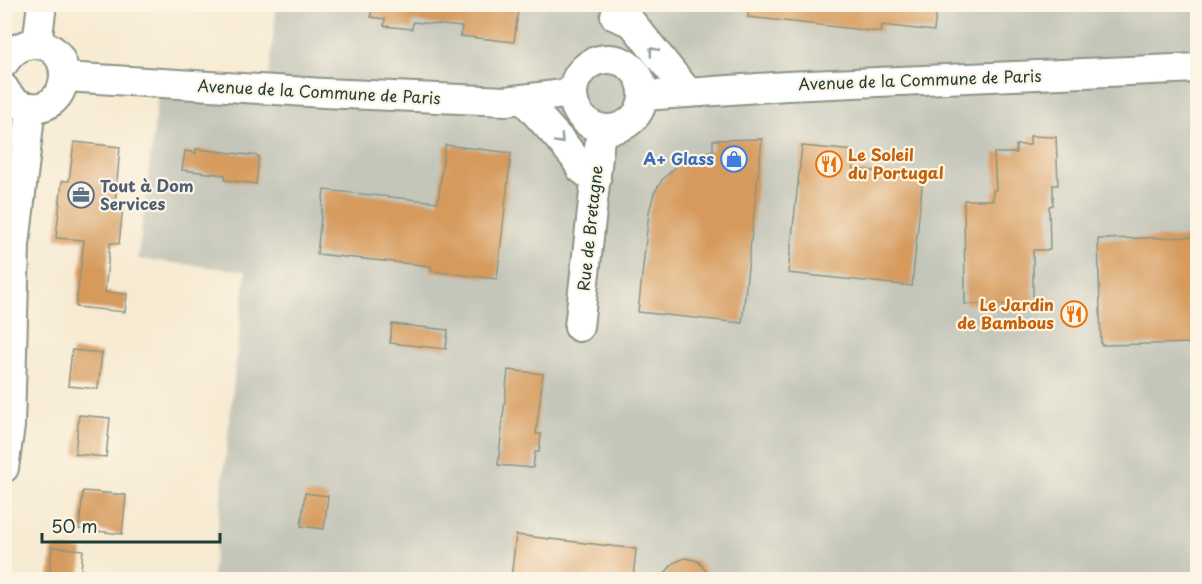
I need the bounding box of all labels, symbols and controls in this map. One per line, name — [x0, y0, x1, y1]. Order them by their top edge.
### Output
one-way arrow — [650, 47, 661, 58]
street label: Avenue de la Commune de Paris — [798, 63, 1042, 95]
street label: Avenue de la Commune de Paris — [197, 73, 441, 109]
one-way arrow — [553, 133, 564, 143]
place label: Le Soleil du Portugal — [848, 142, 944, 184]
shop icon: A+ Glass — [719, 144, 749, 174]
place label: A+ Glass — [644, 146, 714, 170]
restaurant icon: Le Soleil du Portugal — [814, 149, 844, 179]
street label: Rue de Bretagne — [570, 164, 608, 292]
place label: Tout à Dom Services — [100, 173, 193, 215]
office icon: Tout à Dom Services — [66, 180, 96, 210]
place label: Le Jardin de Bambous — [957, 292, 1054, 334]
restaurant icon: Le Jardin de Bambous — [1059, 299, 1089, 329]
scale bar — [42, 506, 220, 544]
text: 50 m — [51, 512, 98, 539]

